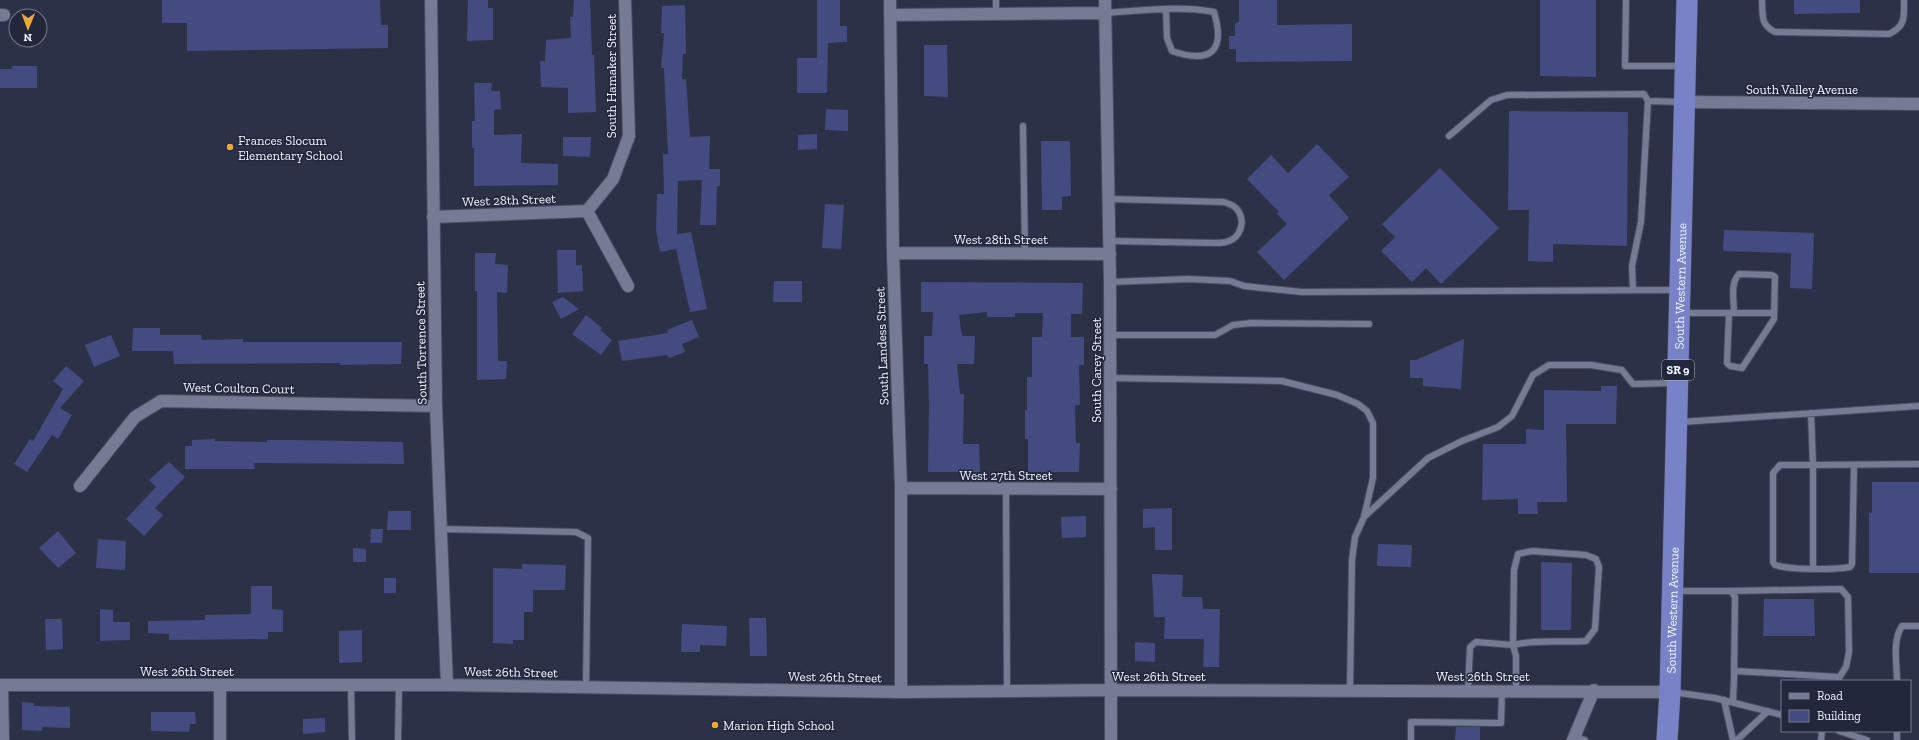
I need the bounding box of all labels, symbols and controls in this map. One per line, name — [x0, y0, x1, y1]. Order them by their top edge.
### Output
north arrow — [8, 8, 48, 48]
street label: South Hamaker Street — [604, 14, 619, 138]
text: N — [23, 31, 32, 44]
street label: South Valley Avenue — [1746, 82, 1858, 97]
place label: Frances Slocum Elementary School — [238, 133, 343, 163]
marker: Frances Slocum Elementary School — [225, 142, 235, 152]
street label: West 28th Street — [462, 191, 556, 209]
street label: South Western Avenue — [1671, 223, 1689, 350]
street label: West 28th Street — [954, 232, 1048, 247]
street label: South Torrence Street — [412, 281, 430, 405]
street label: South Landess Street — [872, 286, 892, 405]
street label: South Carey Street — [1089, 317, 1104, 423]
road number: SR 9 — [1662, 360, 1694, 380]
street label: West Coulton Court — [183, 380, 295, 396]
street label: West 27th Street — [959, 468, 1053, 483]
street label: South Western Avenue — [1663, 547, 1681, 674]
street label: West 26th Street — [140, 664, 234, 679]
street label: West 26th Street — [464, 664, 558, 680]
street label: West 26th Street — [788, 669, 882, 685]
street label: West 26th Street — [1112, 669, 1206, 684]
street label: West 26th Street — [1436, 669, 1530, 684]
legend — [1781, 680, 1911, 732]
text: Road — [1817, 689, 1843, 703]
text: Building — [1817, 709, 1861, 723]
place label: Marion High School — [723, 718, 835, 733]
marker: Marion High School — [710, 720, 720, 730]

